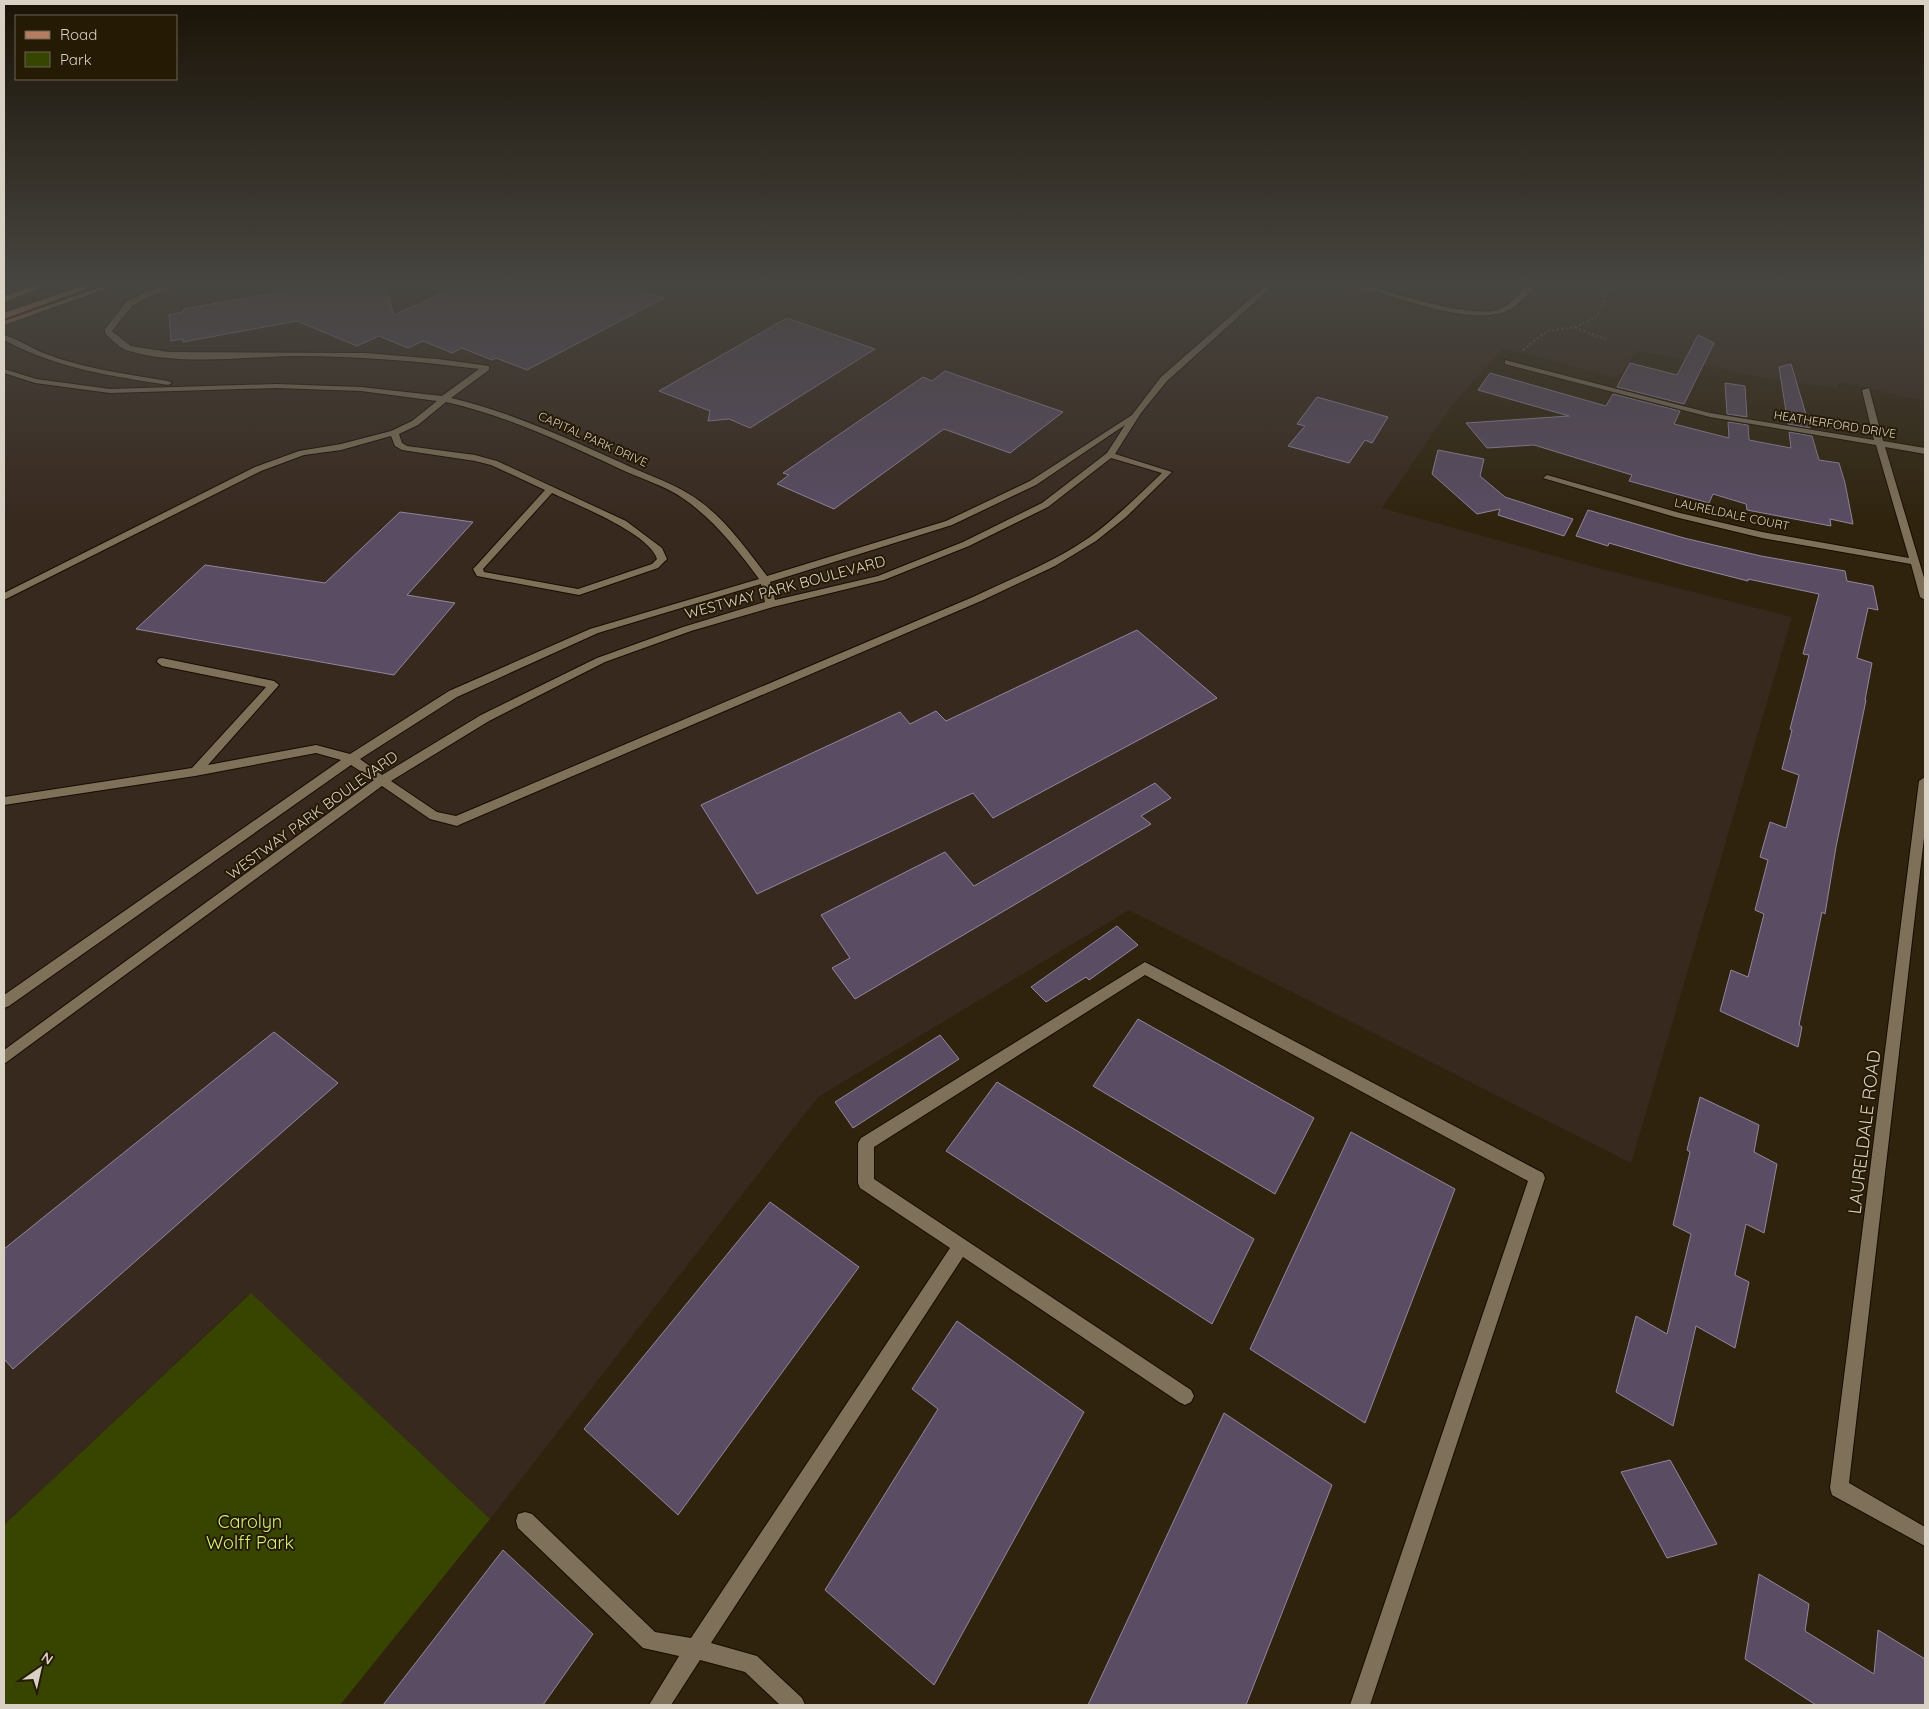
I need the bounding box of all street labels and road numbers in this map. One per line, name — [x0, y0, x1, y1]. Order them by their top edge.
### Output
street label: HEATHERFORD DRIVE — [1773, 407, 1897, 441]
street label: CAPITAL PARK DRIVE — [536, 408, 650, 470]
street label: LAURELDALE COURT — [1673, 494, 1791, 534]
street label: WESTWAY PARK BOULEVARD — [683, 551, 888, 623]
street label: WESTWAY PARK BOULEVARD — [223, 746, 402, 884]
street label: LAURELDALE ROAD — [1843, 1049, 1885, 1215]

